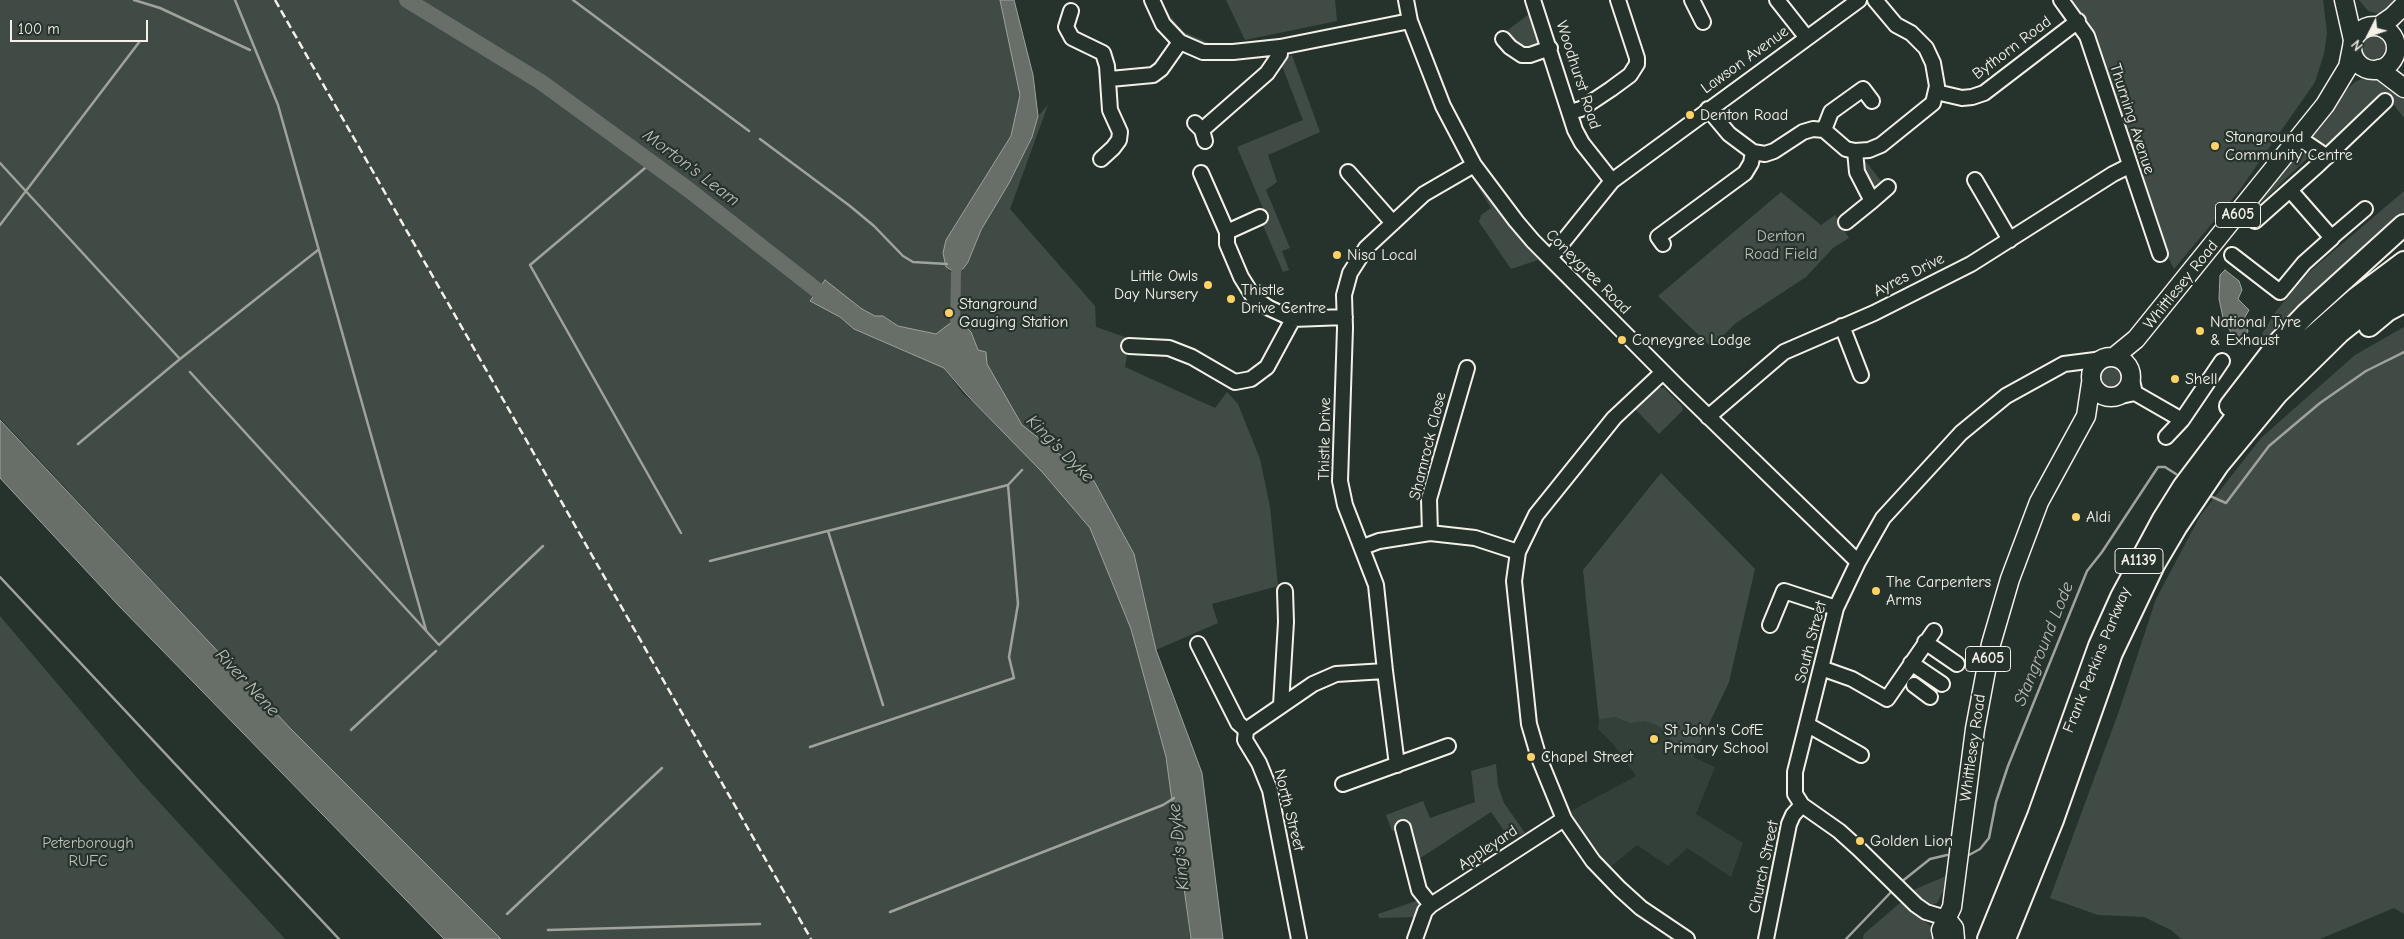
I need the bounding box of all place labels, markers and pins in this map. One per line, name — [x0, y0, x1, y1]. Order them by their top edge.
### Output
place label: Denton Road — [1700, 105, 1788, 125]
marker: Denton Road — [1684, 109, 1696, 121]
place label: Stanground Community Centre — [2225, 127, 2353, 165]
marker: Stanground Community Centre — [2209, 140, 2221, 152]
place label: Nisa Local — [1347, 245, 1417, 265]
marker: Nisa Local — [1331, 249, 1343, 261]
place label: Little Owls Day Nursery — [1114, 266, 1198, 304]
marker: Little Owls Day Nursery — [1202, 279, 1214, 291]
place label: Thistle Drive Centre — [1241, 280, 1326, 318]
marker: Thistle Drive Centre — [1225, 293, 1237, 305]
place label: Stanground Gauging Station — [959, 294, 1068, 332]
marker: Stanground Gauging Station — [943, 307, 955, 319]
place label: National Tyre & Exhaust — [2210, 312, 2301, 350]
marker: National Tyre & Exhaust — [2194, 325, 2206, 337]
place label: Coneygree Lodge — [1632, 330, 1751, 350]
marker: Coneygree Lodge — [1616, 334, 1628, 346]
place label: Shell — [2185, 369, 2217, 389]
marker: Shell — [2169, 373, 2181, 385]
place label: Aldi — [2086, 507, 2111, 527]
marker: Aldi — [2070, 511, 2082, 523]
place label: The Carpenters Arms — [1886, 572, 1991, 610]
marker: The Carpenters Arms — [1870, 585, 1882, 597]
place label: St John's CofE Primary School — [1664, 720, 1769, 758]
marker: St John's CofE Primary School — [1648, 733, 1660, 745]
place label: Chapel Street — [1541, 747, 1633, 767]
marker: Chapel Street — [1525, 751, 1537, 763]
place label: Golden Lion — [1870, 831, 1953, 851]
marker: Golden Lion — [1854, 835, 1866, 847]

